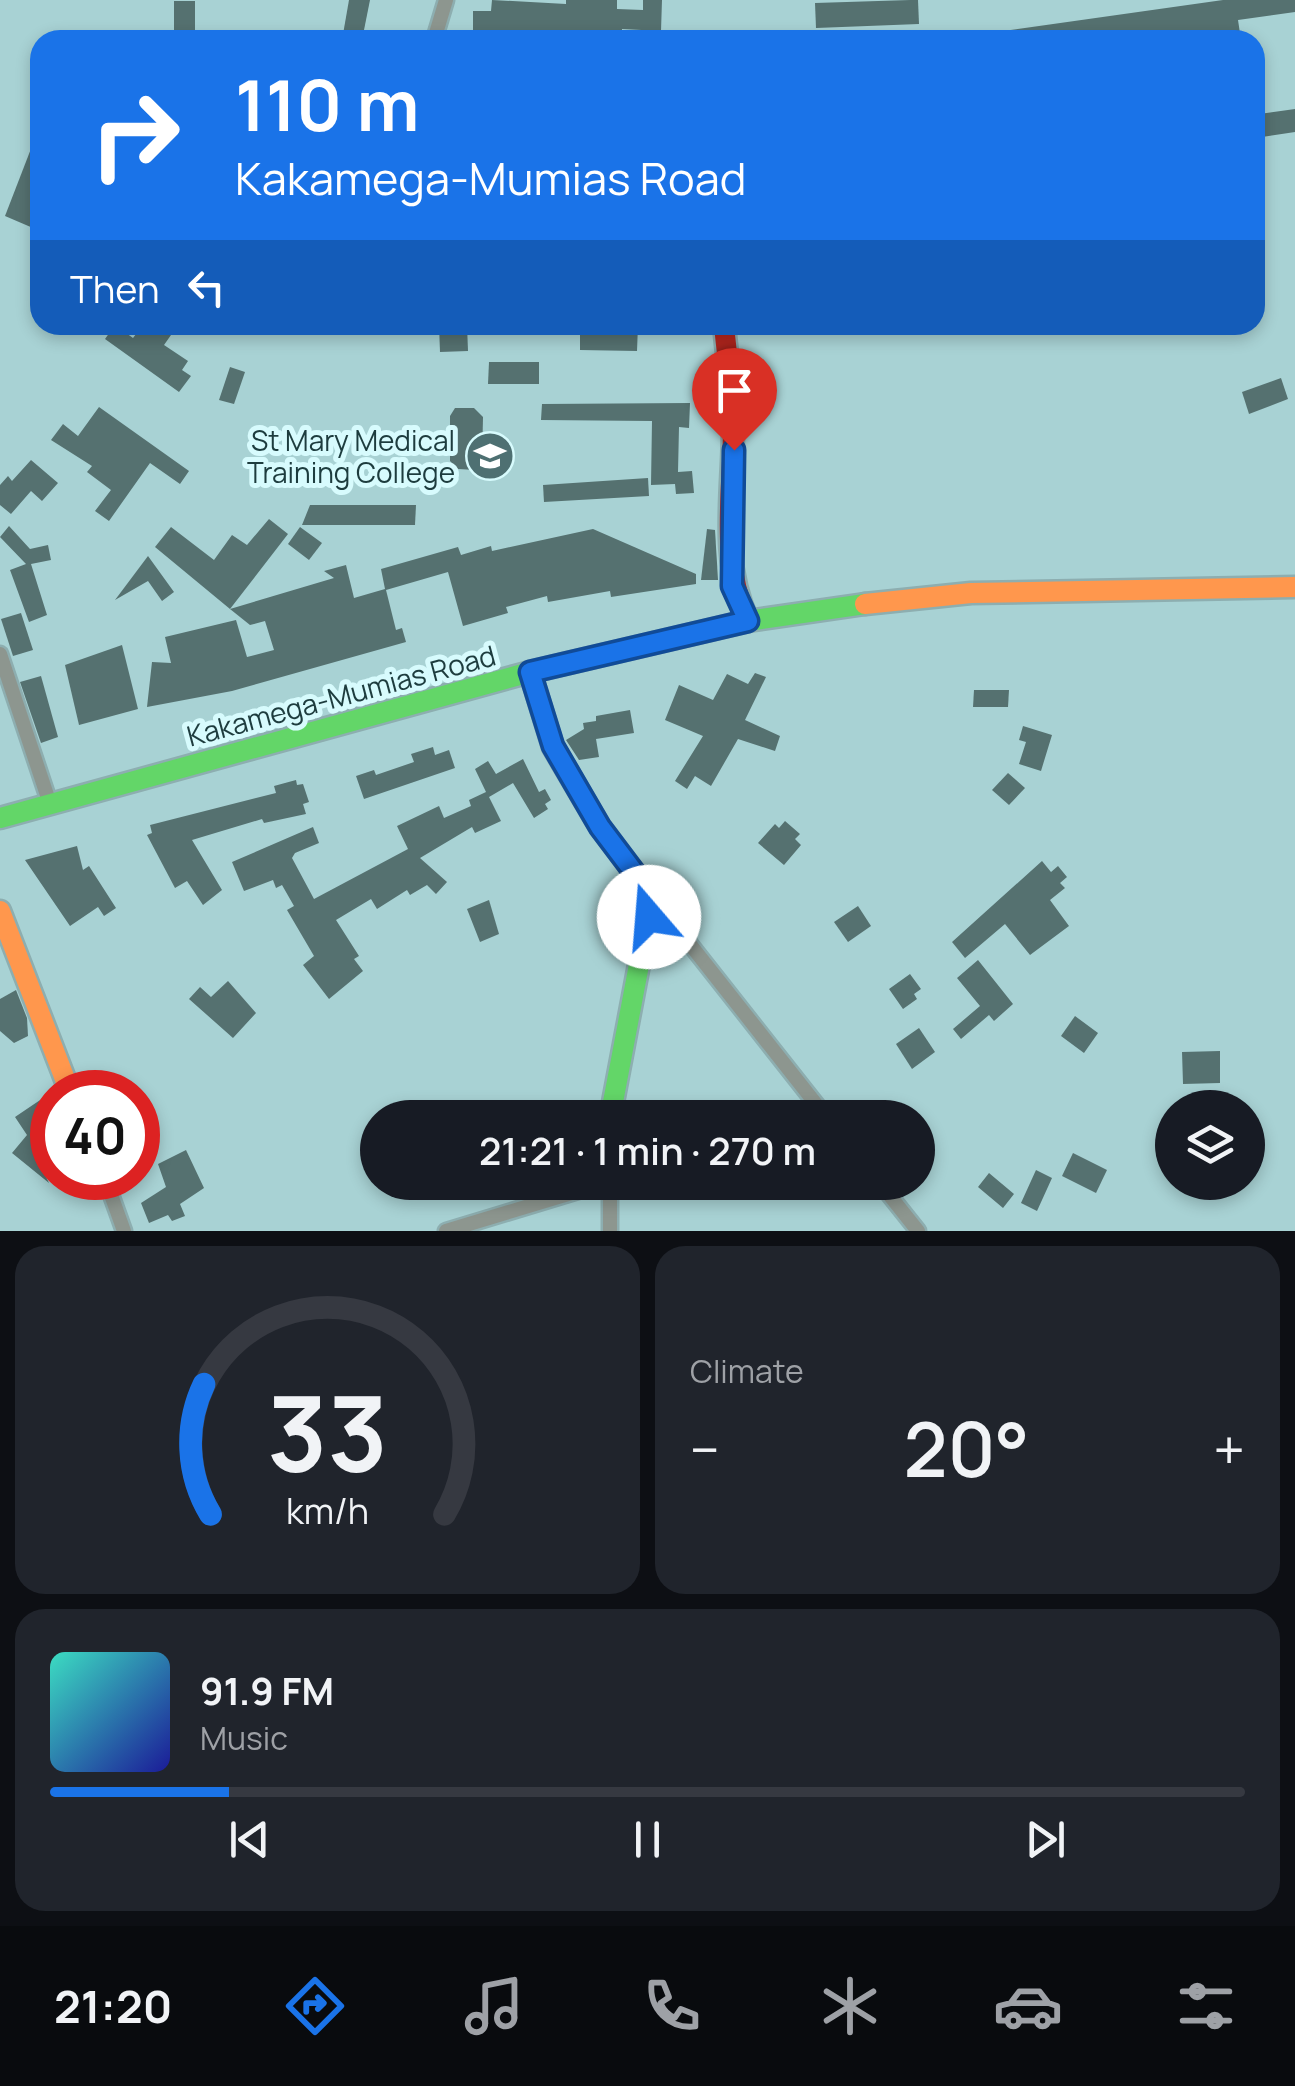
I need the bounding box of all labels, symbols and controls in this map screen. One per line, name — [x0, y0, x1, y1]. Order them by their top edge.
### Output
text: 110 m — [235, 56, 419, 152]
icon: right — [70, 70, 200, 200]
text: Kakamega-Mumias Road — [235, 147, 746, 209]
icon: left — [179, 260, 234, 315]
text: Then — [70, 262, 159, 314]
pin — [692, 348, 777, 451]
icon: arrive — [707, 363, 762, 418]
place label: St Mary Medical Training College — [247, 421, 455, 491]
school or university icon: St Mary Medical Training College — [464, 430, 516, 482]
street label: Kakamega-Mumias Road — [182, 635, 500, 755]
position arrow — [597, 865, 701, 969]
speed limit sign: 40 — [30, 1070, 160, 1200]
map controls — [1155, 1090, 1265, 1200]
button: layers — [1155, 1090, 1265, 1200]
text: 21:21 · 1 min · 270 m — [479, 1124, 816, 1176]
text: Climate — [690, 1349, 804, 1393]
text: 33 — [267, 1361, 388, 1503]
text: 20° — [904, 1397, 1029, 1500]
text: − — [690, 1411, 720, 1487]
text: + — [1213, 1411, 1245, 1487]
text: km/h — [286, 1486, 369, 1535]
text: 91.9 FM — [200, 1664, 334, 1716]
text: Music — [200, 1716, 288, 1760]
icon: previous — [222, 1812, 277, 1867]
icon: pause — [620, 1812, 675, 1867]
icon: next — [1018, 1812, 1073, 1867]
icon: directions — [280, 1971, 350, 2041]
icon: music — [459, 1971, 529, 2041]
icon: phone — [637, 1971, 707, 2041]
icon: climate — [815, 1971, 885, 2041]
icon: car — [993, 1971, 1063, 2041]
icon: filters — [1171, 1971, 1241, 2041]
text: 21:20 — [54, 1975, 172, 2037]

